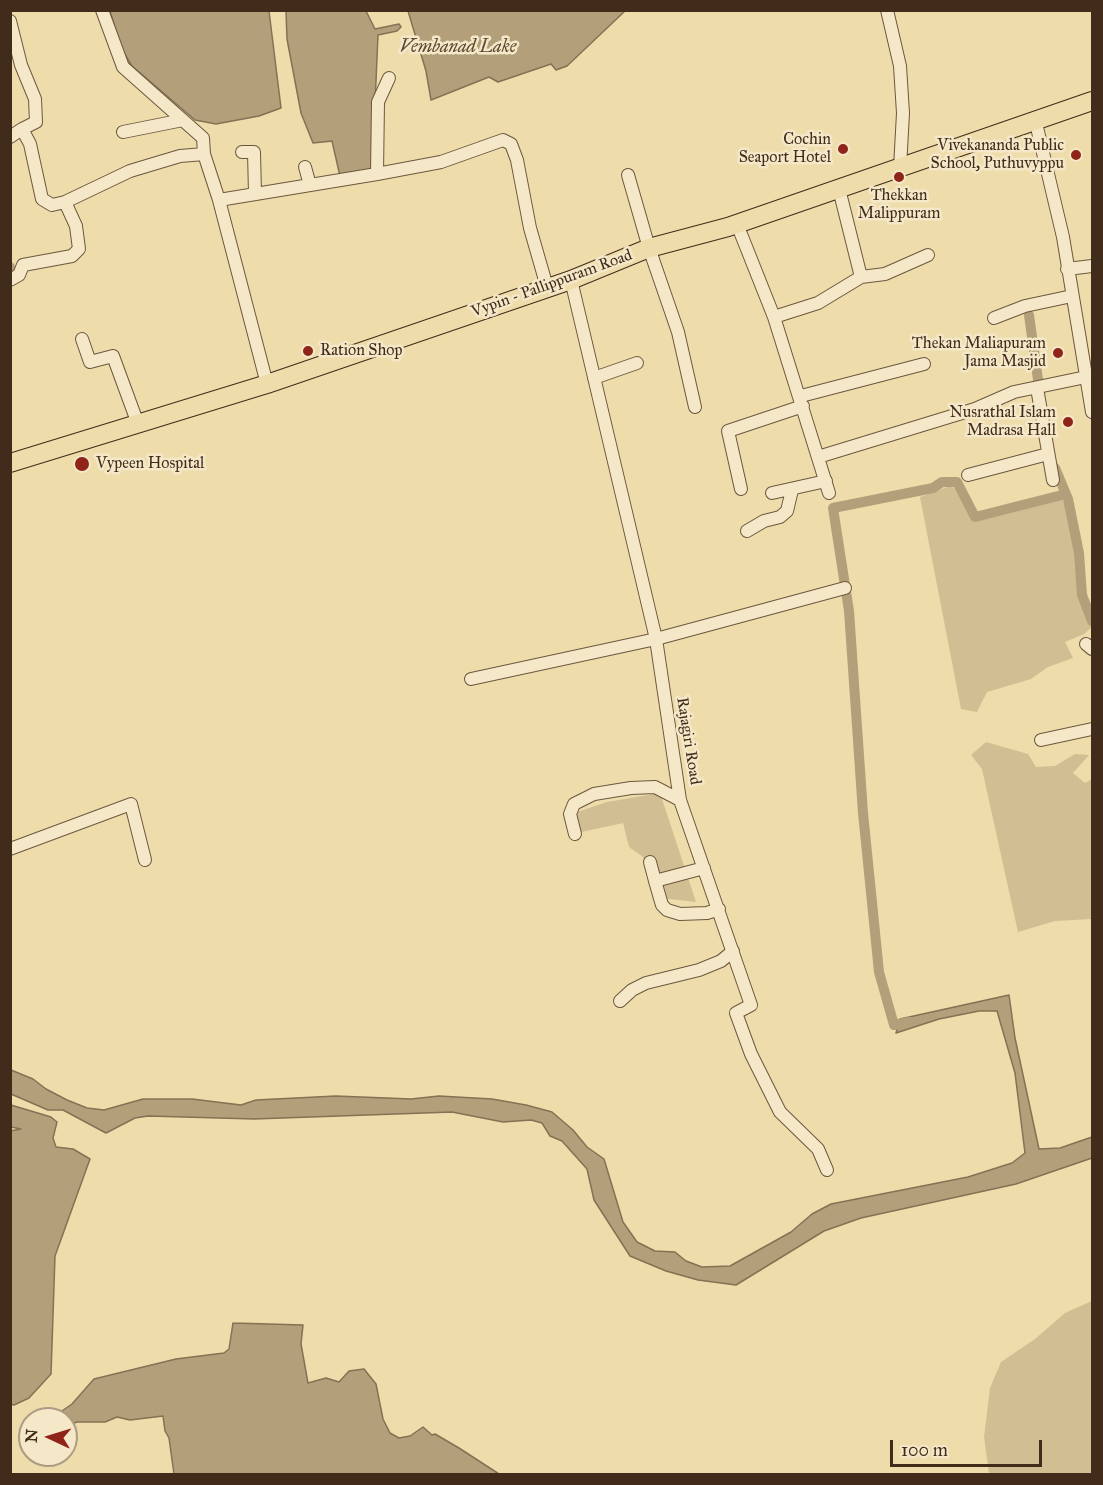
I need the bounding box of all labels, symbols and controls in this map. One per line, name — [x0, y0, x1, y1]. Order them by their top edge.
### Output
water label: Vembanad Lake — [400, 37, 516, 59]
place label: Cochin Seaport Hotel — [739, 130, 831, 168]
place label: Vivekananda Public School, Puthuvyppu — [931, 136, 1064, 174]
marker: Cochin Seaport Hotel — [836, 142, 850, 156]
marker: Vivekananda Public School, Puthuvyppu — [1069, 148, 1083, 162]
marker: Thekkan Malippuram — [892, 170, 906, 184]
place label: Thekkan Malippuram — [858, 186, 940, 224]
street label: Vypin - Pallippuram Road — [469, 246, 635, 322]
place label: Thekan Maliapuram Jama Masjid — [912, 334, 1046, 372]
place label: Ration Shop — [320, 341, 403, 361]
marker: Ration Shop — [301, 344, 315, 358]
marker: Thekan Maliapuram Jama Masjid — [1051, 346, 1065, 360]
place label: Nusrathal Islam Madrasa Hall — [949, 403, 1056, 441]
marker: Nusrathal Islam Madrasa Hall — [1061, 415, 1075, 429]
place label: Vypeen Hospital — [96, 454, 204, 474]
marker: Vypeen Hospital — [73, 455, 91, 473]
street label: Rajagiri Road — [672, 696, 704, 786]
north arrow — [18, 1407, 78, 1467]
text: N — [22, 1428, 41, 1443]
scale bar — [893, 1428, 1044, 1466]
text: 100 m — [901, 1439, 948, 1461]

